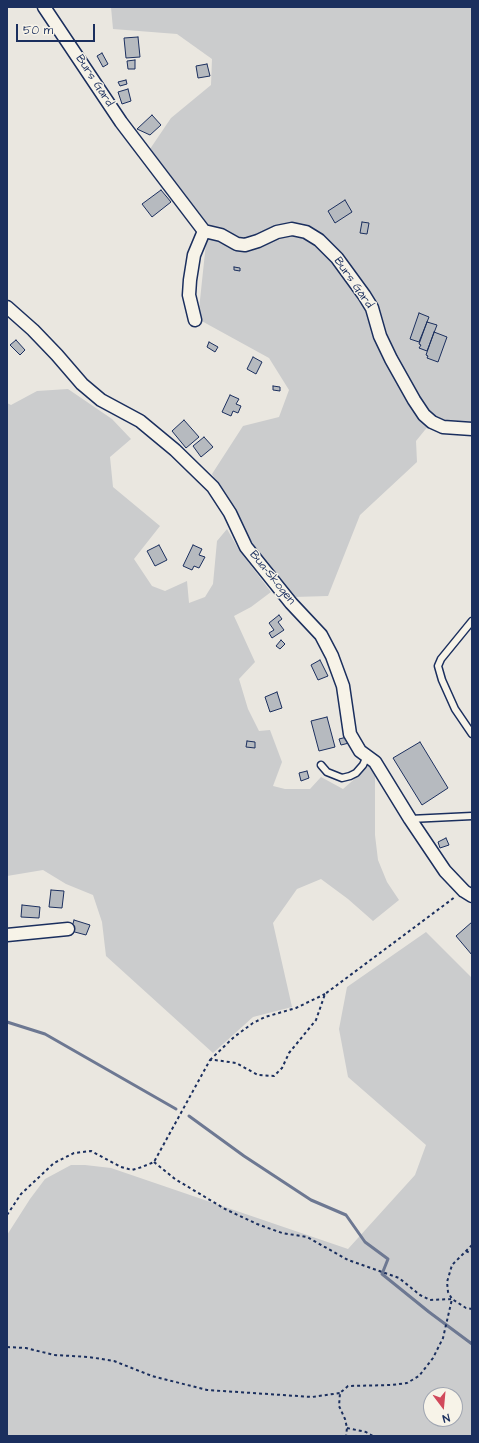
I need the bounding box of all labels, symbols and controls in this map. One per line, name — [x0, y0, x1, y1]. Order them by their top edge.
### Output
scale bar — [18, 16, 97, 42]
text: 50 m — [23, 22, 53, 39]
street label: Burs Gård — [72, 52, 116, 110]
street label: Burs Gård — [330, 255, 376, 311]
street label: Bua-Skogen — [246, 548, 298, 608]
north arrow — [423, 1387, 463, 1427]
text: N — [441, 1410, 452, 1426]

